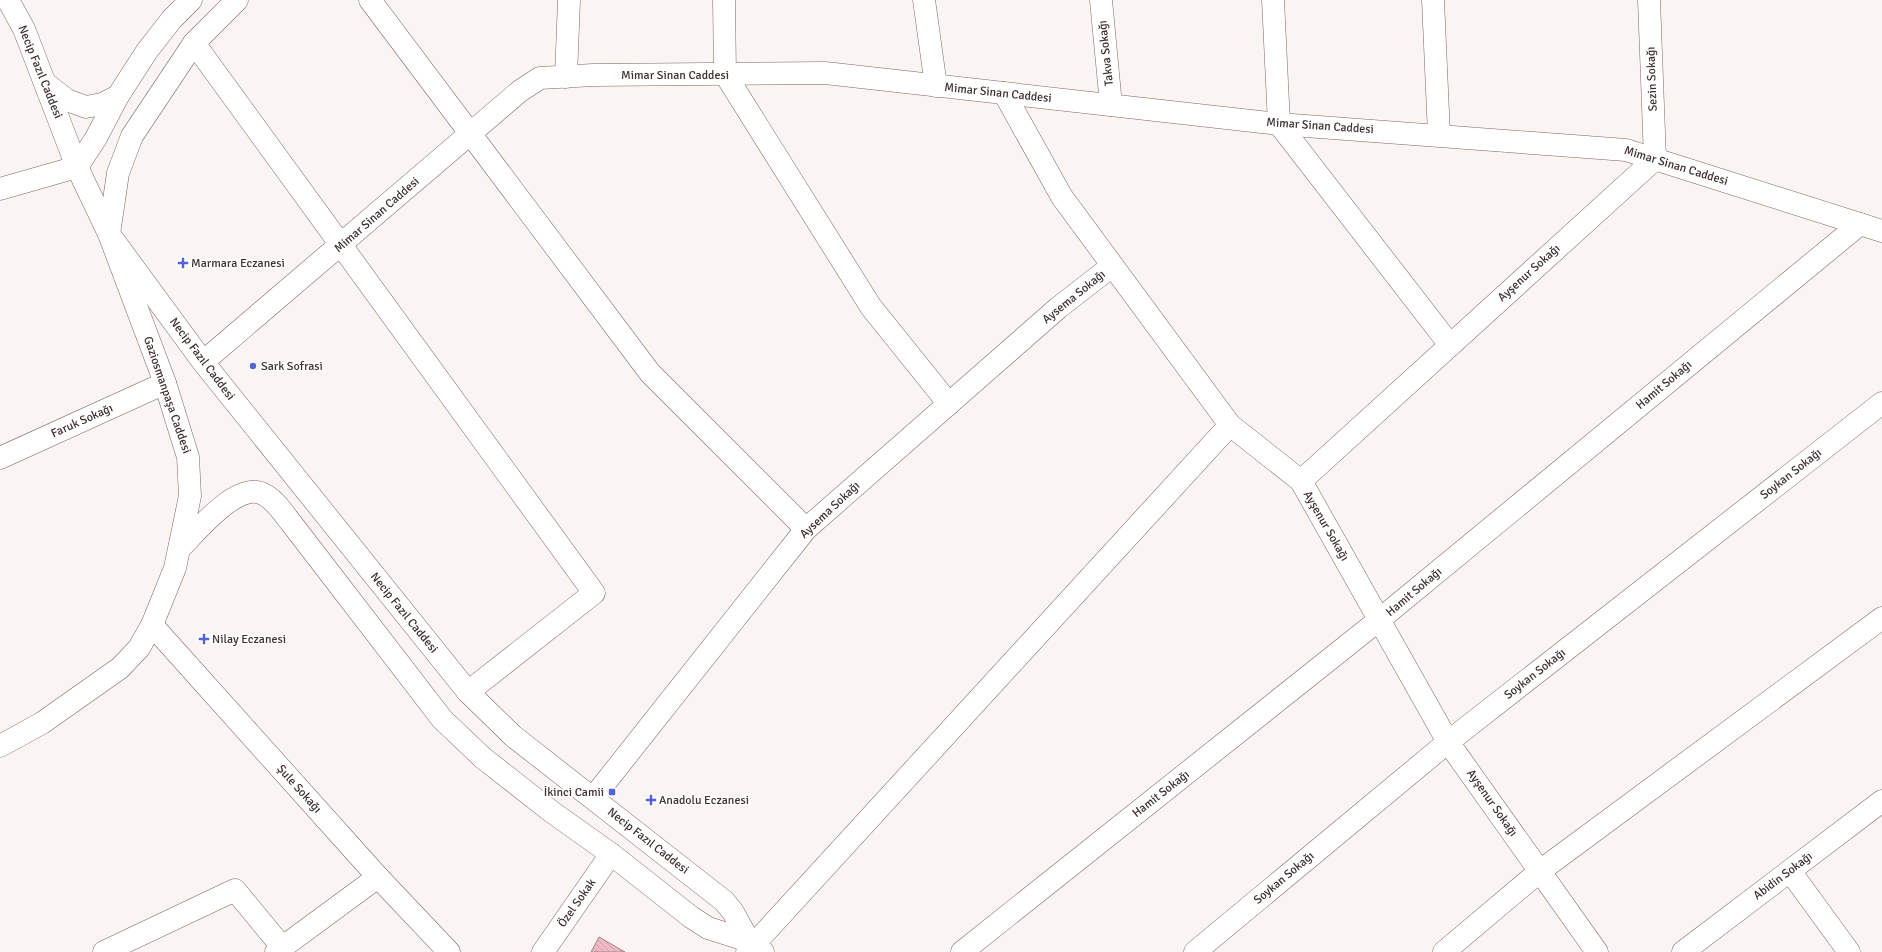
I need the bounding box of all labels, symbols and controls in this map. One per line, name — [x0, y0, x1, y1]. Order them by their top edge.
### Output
street label: Takva Sokağı — [1095, 19, 1117, 87]
street label: Necip Fazıl Caddesi — [14, 23, 66, 121]
street label: Sezin Sokağı — [1643, 46, 1661, 112]
street label: Mimar Sinan Caddesi — [621, 68, 729, 83]
street label: Mimar Sinan Caddesi — [944, 80, 1052, 106]
street label: Mimar Sinan Caddesi — [1266, 115, 1374, 137]
street label: Mimar Sinan Caddesi — [1622, 143, 1730, 189]
street label: Mimar Sinan Caddesi — [331, 174, 423, 256]
street label: Ayşenur Sokağı — [1495, 241, 1563, 305]
place label: Marmara Eczanesi — [191, 256, 285, 271]
marker: Marmara Eczanesi — [178, 258, 188, 268]
street label: Aysema Sokağı — [1039, 267, 1109, 327]
street label: Necip Fazıl Caddesi — [166, 315, 238, 403]
street label: Gaziosmanpaşa Caddesi — [140, 334, 194, 456]
street label: Hamit Sokağı — [1633, 357, 1695, 413]
place label: Sark Sofrasi — [261, 359, 323, 374]
marker: Sark Sofrasi — [248, 361, 258, 371]
street label: Faruk Sokağı — [49, 401, 115, 441]
street label: Soykan Sokağı — [1757, 445, 1825, 503]
street label: Aysema Sokağı — [797, 478, 863, 542]
street label: Ayşenur Sokağı — [1300, 488, 1352, 564]
street label: Hamit Sokağı — [1383, 564, 1445, 620]
street label: Necip Fazıl Caddesi — [367, 570, 441, 656]
place label: Nilay Eczanesi — [212, 632, 286, 647]
marker: Nilay Eczanesi — [199, 634, 209, 644]
street label: Soykan Sokağı — [1501, 645, 1569, 703]
street label: Şule Sokağı — [273, 762, 325, 816]
street label: Ayşenur Sokağı — [1463, 766, 1521, 840]
street label: Hamit Sokağı — [1129, 767, 1193, 821]
place label: İkinci Camii — [544, 785, 604, 800]
marker: İkinci Camii — [607, 787, 617, 797]
place label: Anadolu Eczanesi — [659, 793, 749, 808]
marker: Anadolu Eczanesi — [646, 795, 656, 805]
street label: Necip Fazıl Caddesi — [604, 805, 692, 877]
street label: Soykan Sokağı — [1251, 848, 1317, 908]
street label: Abidin Sokağı — [1750, 849, 1816, 903]
street label: Özel Sokak — [555, 876, 599, 930]

